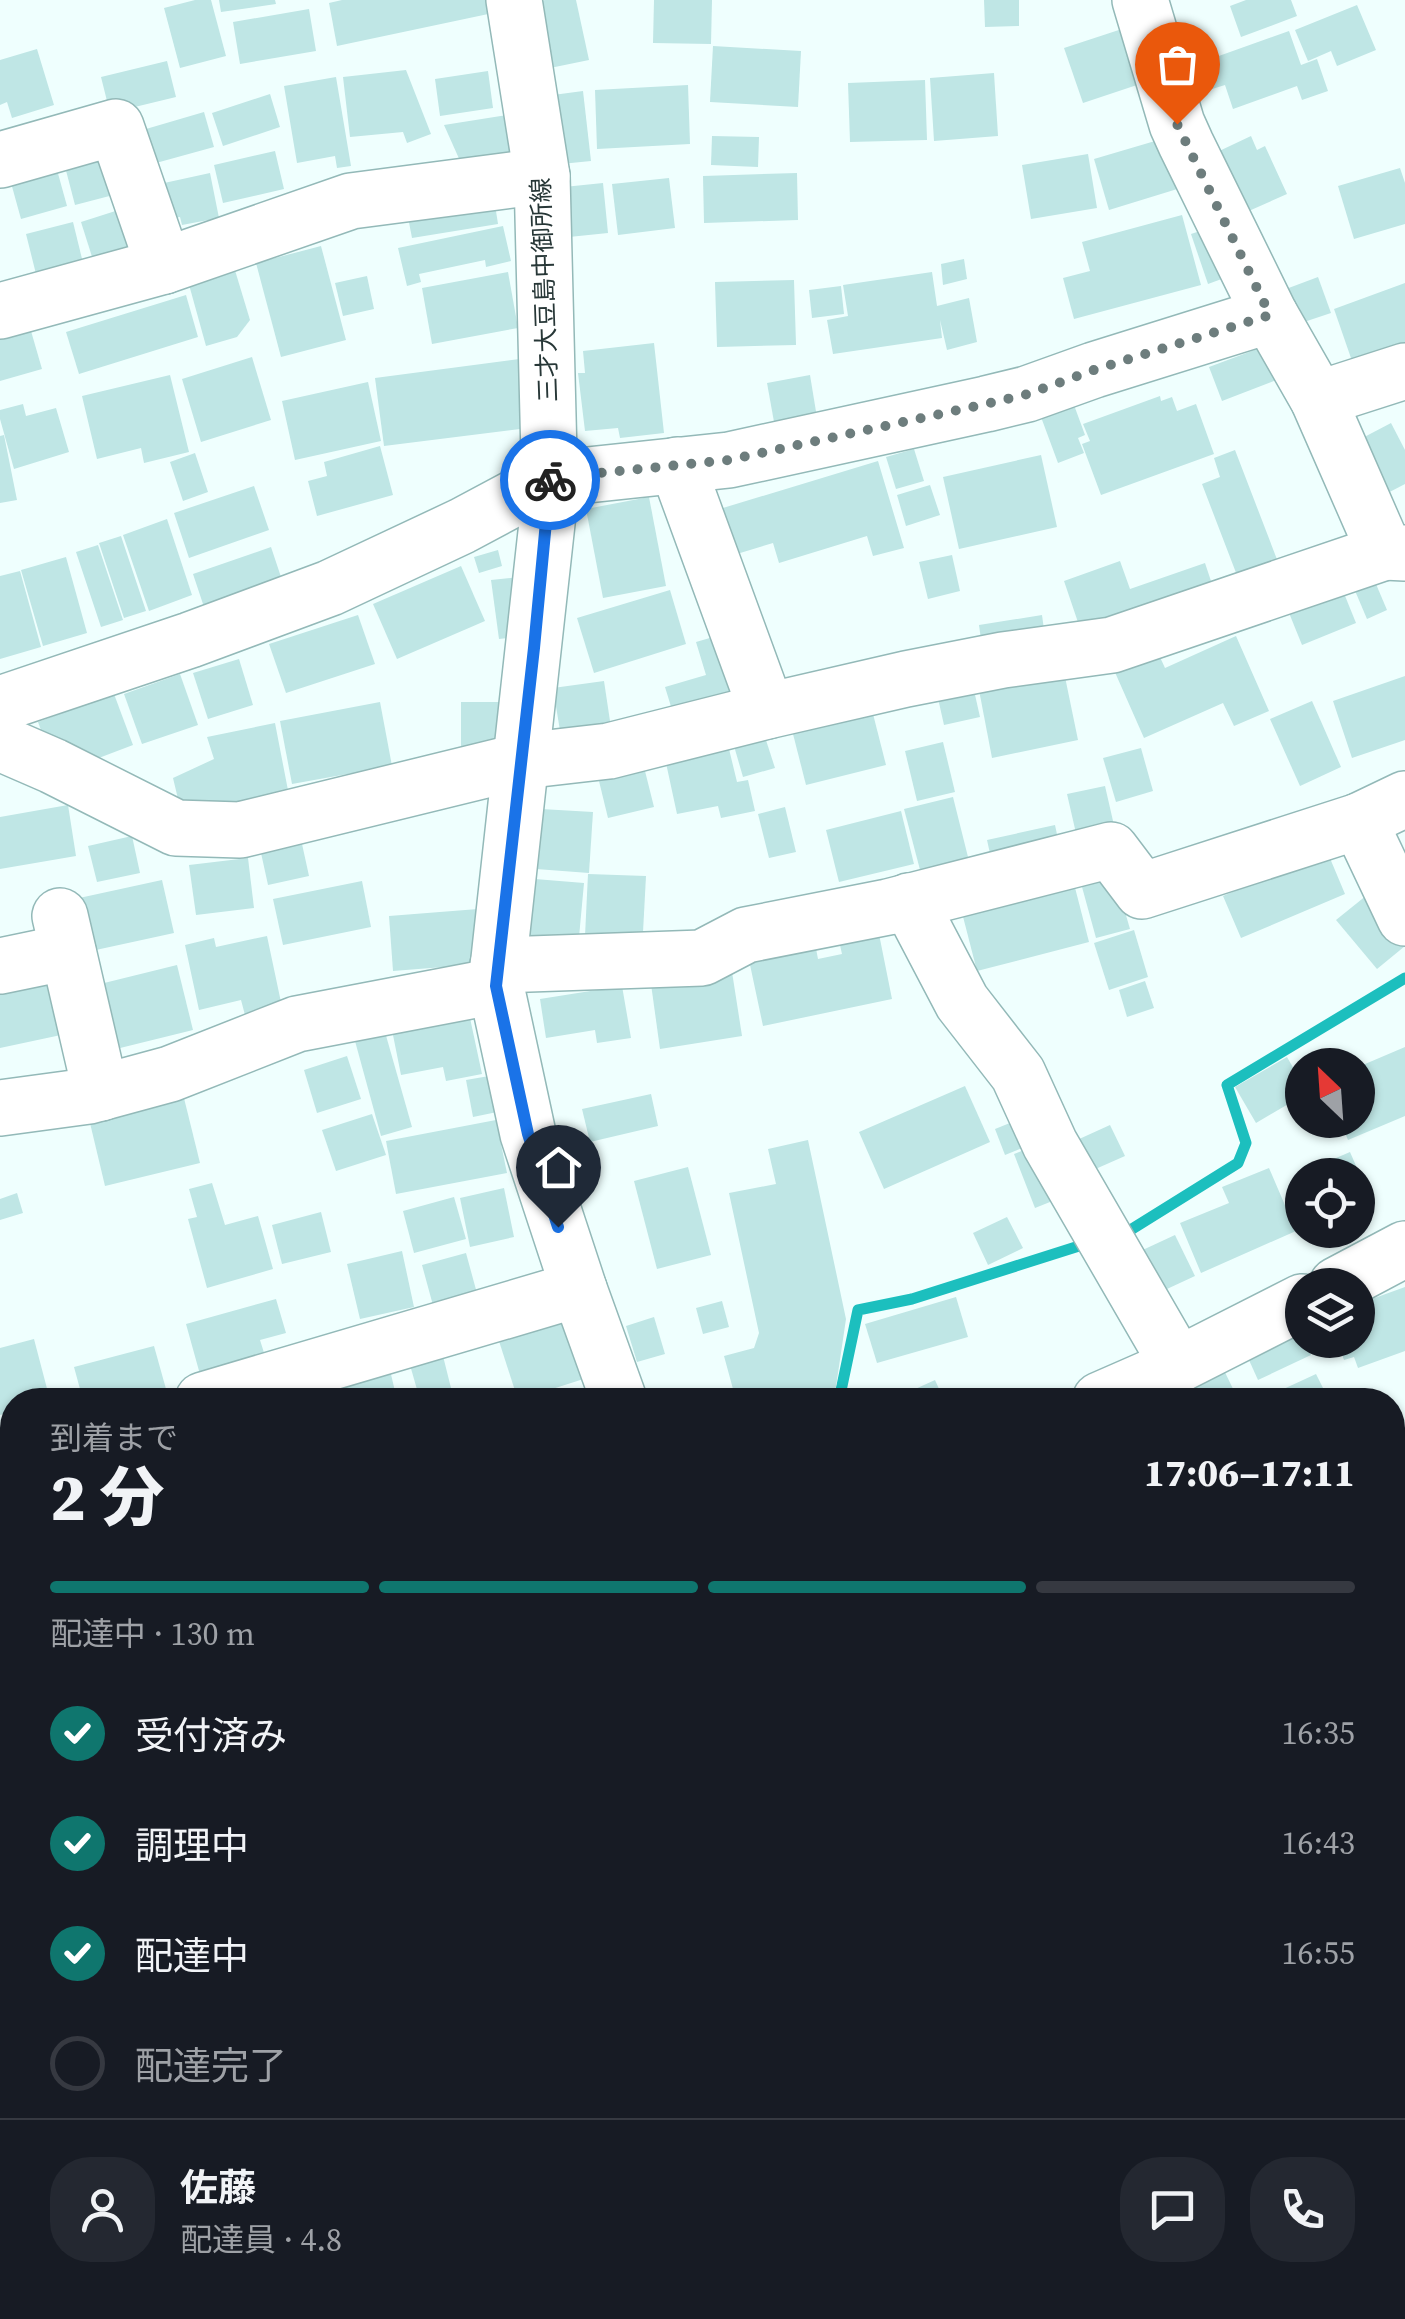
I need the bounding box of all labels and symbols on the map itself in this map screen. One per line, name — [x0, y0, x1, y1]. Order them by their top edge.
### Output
pin — [1135, 22, 1220, 125]
street label: 三才大豆島中御所線 — [523, 177, 565, 403]
courier — [500, 430, 600, 530]
north arrow — [1285, 1048, 1375, 1138]
pin — [516, 1125, 601, 1228]

